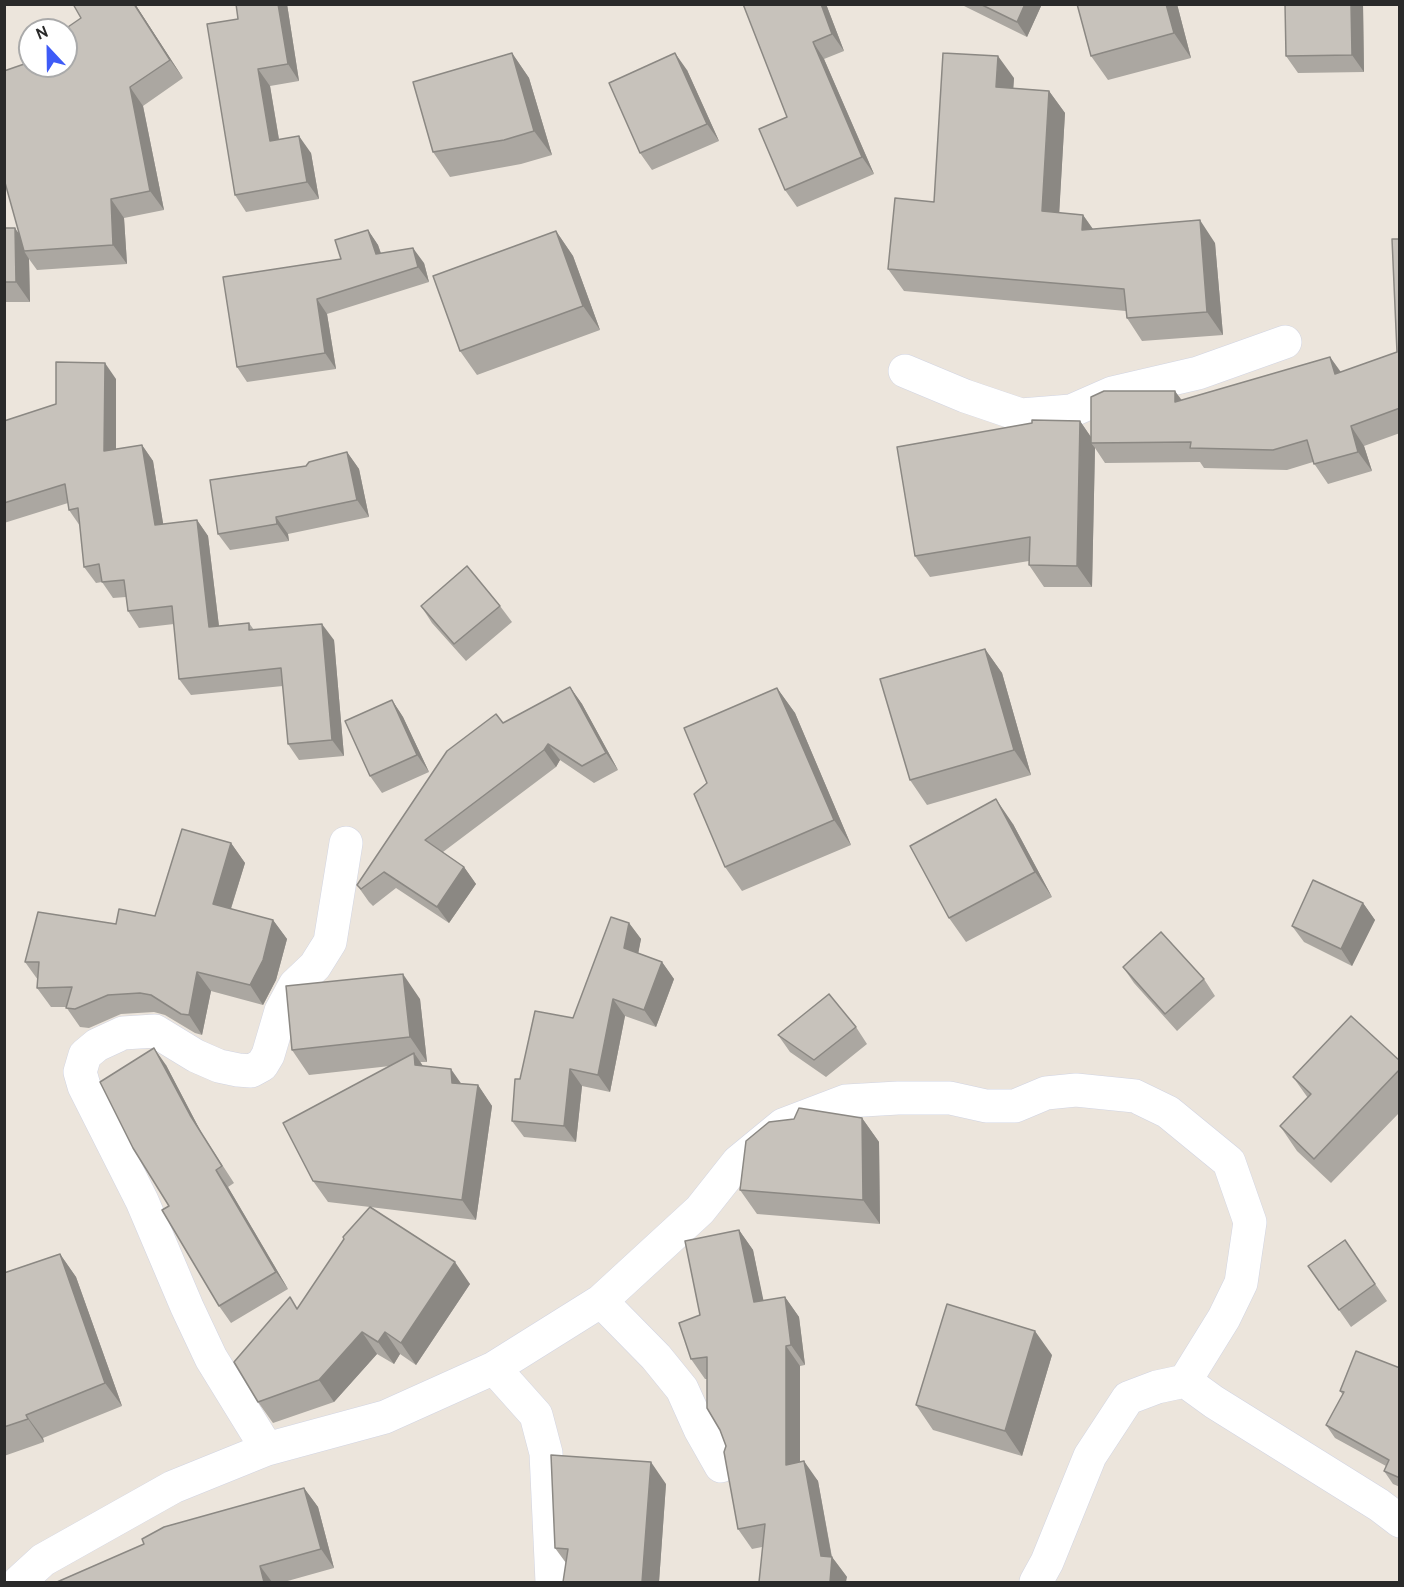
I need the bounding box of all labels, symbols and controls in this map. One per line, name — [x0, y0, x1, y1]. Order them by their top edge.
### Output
north arrow — [18, 18, 78, 78]
text: N — [33, 22, 51, 44]

